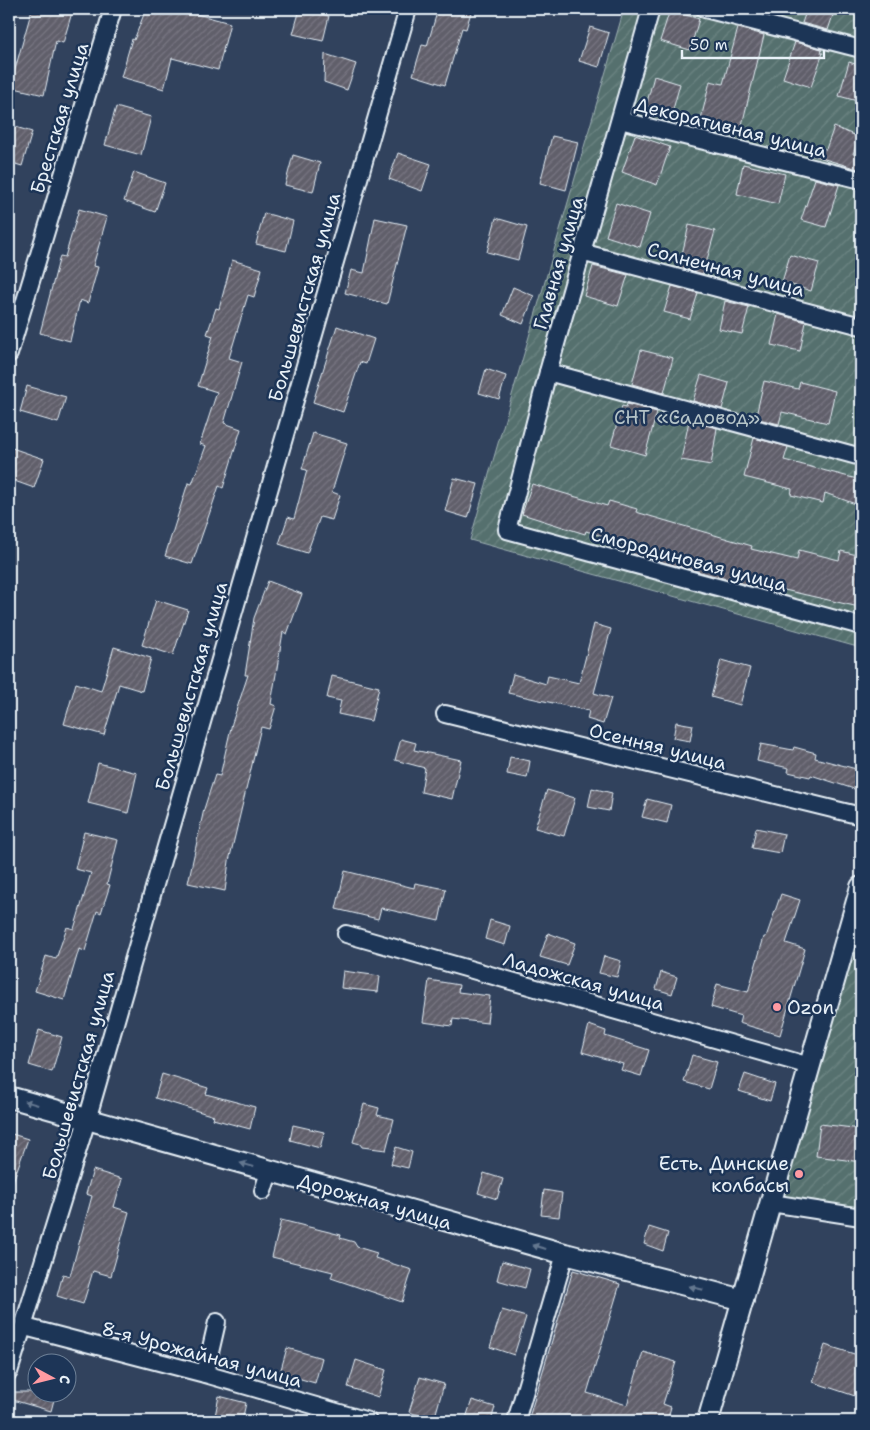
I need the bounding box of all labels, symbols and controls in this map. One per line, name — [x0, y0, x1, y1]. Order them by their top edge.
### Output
scale bar — [682, 28, 825, 60]
text: 50 m — [690, 35, 728, 55]
street label: Брестская улица — [25, 39, 94, 197]
street label: Декоративная улица — [632, 92, 830, 163]
street label: Большевистская улица — [263, 189, 346, 405]
street label: Главная улица — [528, 193, 589, 333]
street label: Солнечная улица — [644, 236, 808, 303]
park label: СНТ «Садовод» — [614, 405, 760, 430]
street label: Смородиновая улица — [588, 521, 790, 598]
street label: Большевистская улица — [150, 578, 233, 794]
street label: Осенняя улица — [587, 717, 729, 776]
street label: Ладожская улица — [500, 946, 668, 1017]
street label: Большевистская улица — [37, 967, 120, 1183]
place label: Ozon — [787, 995, 834, 1020]
marker: Ozon — [771, 1001, 783, 1013]
one-way arrow — [23, 1099, 38, 1107]
place label: Есть. Динские колбасы — [659, 1151, 789, 1198]
one-way arrow — [240, 1161, 255, 1169]
street label: Дорожная улица — [295, 1168, 455, 1235]
marker: Есть. Динские колбасы — [793, 1168, 805, 1180]
one-way arrow — [531, 1242, 546, 1250]
one-way arrow — [688, 1283, 703, 1291]
street label: 8-я Урожайная улица — [99, 1316, 305, 1393]
north arrow — [28, 1352, 78, 1402]
text: С — [55, 1374, 74, 1385]

